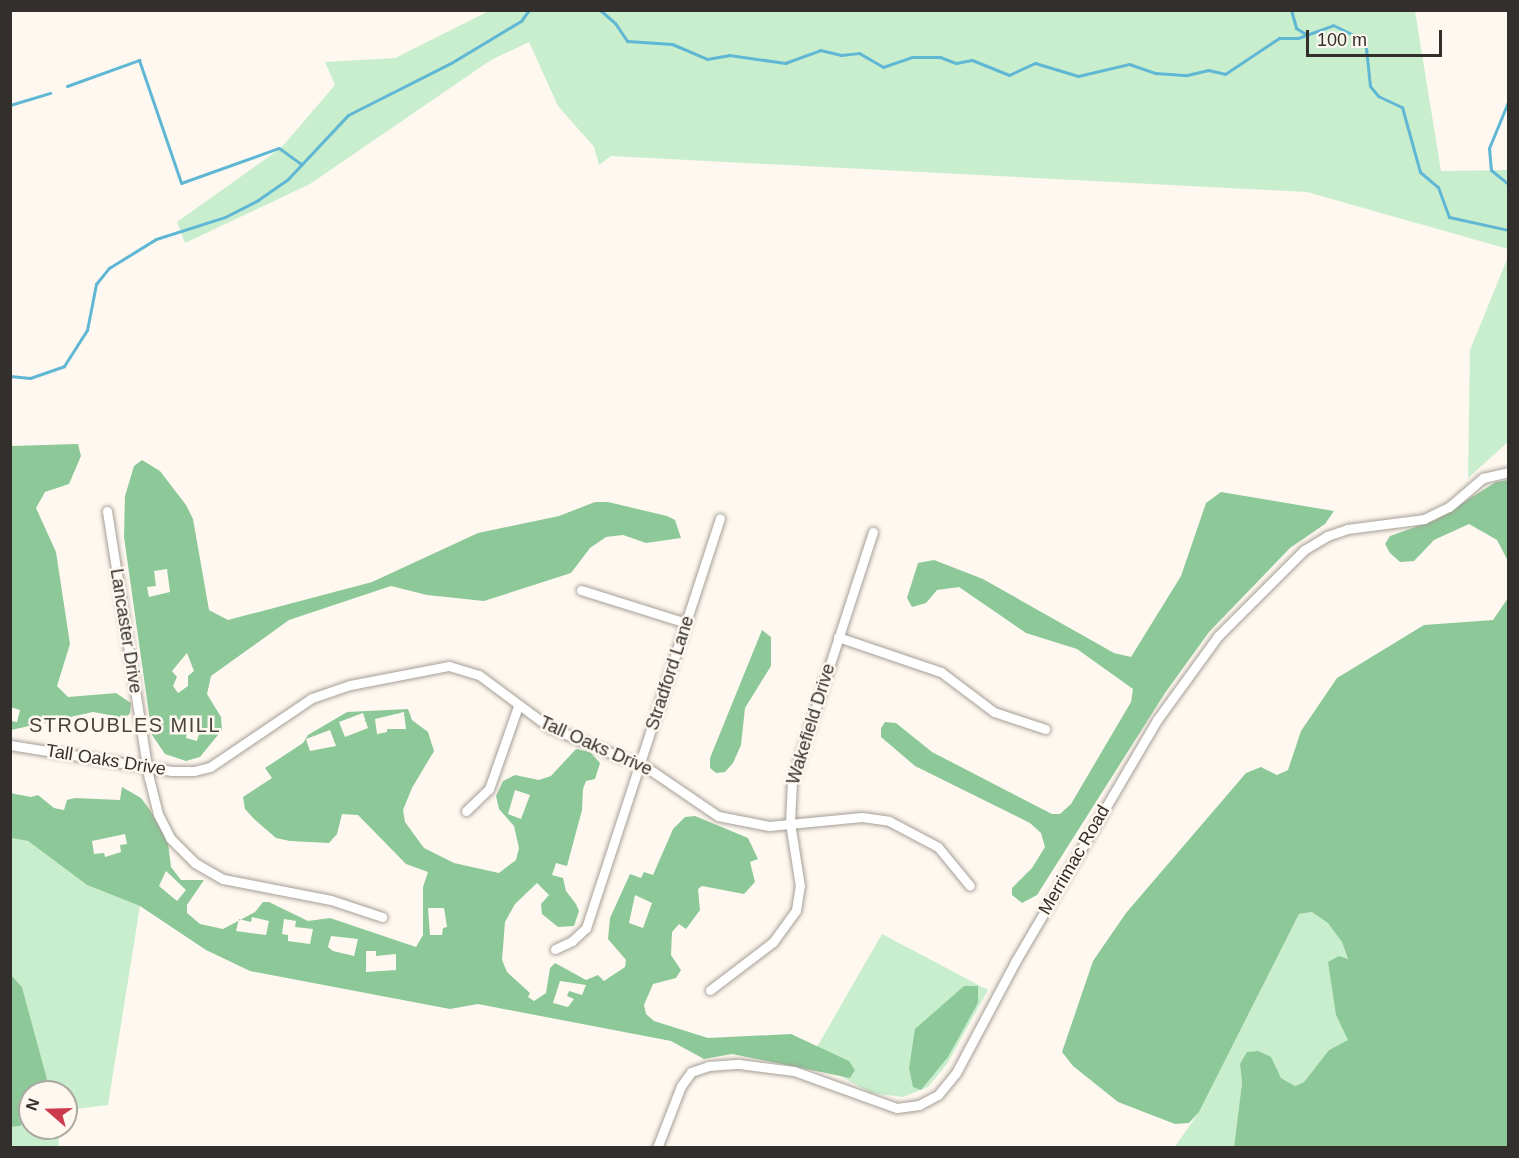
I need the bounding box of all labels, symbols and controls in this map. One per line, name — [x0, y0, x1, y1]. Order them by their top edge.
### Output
scale bar — [1309, 18, 1446, 56]
text: 100 m — [1317, 30, 1367, 50]
street label: Lancaster Drive — [105, 567, 147, 695]
street label: Stradford Lane — [641, 613, 699, 733]
street label: Wakefield Drive — [782, 661, 840, 787]
street label: Tall Oaks Drive — [536, 712, 656, 780]
district label: STROUBLES MILL — [29, 713, 221, 737]
street label: Tall Oaks Drive — [45, 740, 167, 780]
street label: Merrimac Road — [1034, 801, 1114, 919]
north arrow — [18, 1080, 78, 1140]
text: N — [23, 1096, 42, 1113]

